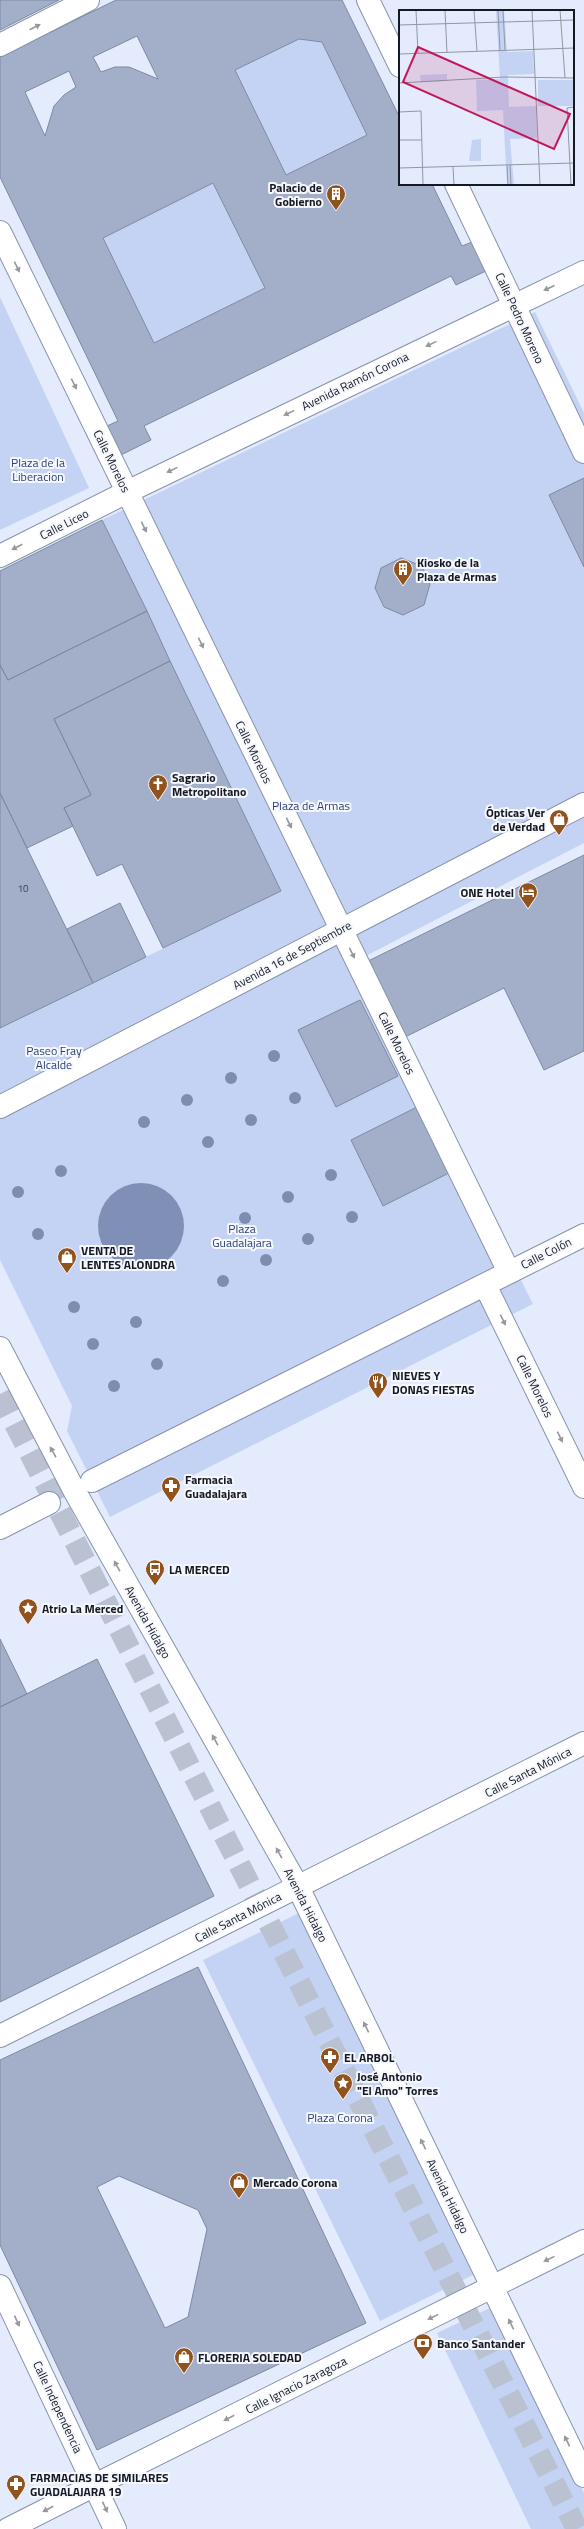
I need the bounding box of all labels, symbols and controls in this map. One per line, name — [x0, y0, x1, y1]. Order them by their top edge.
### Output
inset map — [399, 10, 574, 185]
one-way arrow — [29, 24, 41, 30]
place label: Palacio de Gobierno — [269, 178, 322, 211]
building icon: Palacio de Gobierno — [325, 183, 347, 211]
one-way arrow — [14, 261, 20, 273]
street label: Calle Pedro Moreno — [491, 269, 549, 367]
one-way arrow — [543, 285, 554, 291]
one-way arrow — [426, 341, 437, 347]
street label: Avenida Ramón Corona — [298, 347, 412, 415]
one-way arrow — [71, 378, 77, 389]
one-way arrow — [283, 410, 295, 416]
street label: Calle Morelos — [89, 426, 136, 496]
park label: Plaza de la Liberacion — [11, 453, 65, 486]
one-way arrow — [166, 467, 178, 473]
street label: Calle Liceo — [36, 504, 92, 544]
one-way arrow — [141, 521, 147, 532]
one-way arrow — [12, 544, 23, 550]
place label: Kiosko de la Plaza de Armas — [417, 553, 497, 586]
building icon: Kiosko de la Plaza de Armas — [392, 558, 414, 586]
one-way arrow — [198, 638, 204, 649]
street label: Calle Morelos — [231, 717, 278, 787]
place label: Sagrario Metropolitano — [172, 768, 246, 801]
church icon: Sagrario Metropolitano — [147, 773, 169, 801]
park label: Plaza de Armas — [272, 796, 350, 815]
place label: Ópticas Ver de Verdad — [486, 803, 546, 836]
shop icon: Ópticas Ver de Verdad — [548, 808, 570, 836]
one-way arrow — [286, 817, 292, 829]
house number: 10 — [17, 881, 29, 896]
hotel icon: ONE Hotel — [517, 881, 539, 909]
place label: ONE Hotel — [460, 883, 514, 902]
street label: Avenida 16 de Septiembre — [229, 916, 355, 994]
one-way arrow — [349, 947, 355, 958]
street label: Calle Morelos — [374, 1008, 421, 1078]
park label: Paseo Fray Alcalde — [26, 1041, 82, 1074]
park label: Plaza Guadalajara — [212, 1219, 272, 1252]
street label: Calle Colón — [517, 1232, 575, 1274]
place label: VENTA DE LENTES ALONDRA — [81, 1241, 176, 1274]
shop icon: VENTA DE LENTES ALONDRA — [56, 1246, 78, 1274]
one-way arrow — [499, 1314, 506, 1325]
street label: Calle Morelos — [512, 1351, 559, 1421]
place label: NIEVES Y DONAS FIESTAS — [392, 1366, 475, 1399]
restaurant icon: NIEVES Y DONAS FIESTAS — [367, 1371, 389, 1399]
one-way arrow — [556, 1431, 563, 1442]
one-way arrow — [50, 1446, 57, 1458]
place label: Farmacia Guadalajara — [185, 1470, 247, 1503]
pharmacy icon: Farmacia Guadalajara — [160, 1475, 182, 1503]
bus stop icon: LA MERCED — [144, 1558, 166, 1586]
one-way arrow — [113, 1560, 120, 1572]
place label: LA MERCED — [169, 1560, 230, 1579]
street label: Avenida Hidalgo — [120, 1582, 176, 1662]
place icon: Atrio La Merced — [17, 1597, 39, 1625]
place label: Atrio La Merced — [42, 1599, 123, 1618]
one-way arrow — [211, 1734, 218, 1746]
street label: Calle Santa Mónica — [481, 1742, 575, 1802]
one-way arrow — [275, 1847, 282, 1859]
street label: Avenida Hidalgo — [279, 1865, 333, 1945]
street label: Calle Santa Mónica — [191, 1887, 285, 1947]
one-way arrow — [363, 2022, 369, 2033]
pharmacy icon: EL ARBOL — [319, 2046, 341, 2074]
place label: EL ARBOL — [344, 2048, 395, 2067]
place label: José Antonio "El Amo" Torres — [357, 2067, 438, 2100]
place icon: José Antonio "El Amo" Torres — [332, 2072, 354, 2100]
park label: Plaza Corona — [307, 2108, 373, 2127]
one-way arrow — [420, 2139, 426, 2150]
street label: Avenida Hidalgo — [422, 2155, 474, 2237]
shop icon: Mercado Corona — [228, 2171, 250, 2199]
place label: Mercado Corona — [253, 2173, 337, 2192]
one-way arrow — [543, 2256, 555, 2262]
one-way arrow — [427, 2314, 438, 2320]
one-way arrow — [14, 2315, 20, 2326]
one-way arrow — [508, 2318, 514, 2330]
bank icon: Banco Santander — [412, 2332, 434, 2360]
place label: Banco Santander — [437, 2334, 526, 2353]
shop icon: FLORERIA SOLEDAD — [173, 2346, 195, 2374]
place label: FLORERIA SOLEDAD — [198, 2348, 302, 2367]
street label: Calle Ignacio Zaragoza — [242, 2351, 350, 2419]
street label: Calle Independencia — [28, 2358, 88, 2456]
one-way arrow — [223, 2415, 234, 2422]
one-way arrow — [564, 2436, 570, 2447]
place label: FARMACIAS DE SIMILARES GUADALAJARA 19 — [30, 2468, 169, 2501]
pharmacy icon: FARMACIAS DE SIMILARES GUADALAJARA 19 — [5, 2473, 27, 2501]
one-way arrow — [102, 2501, 108, 2513]
one-way arrow — [42, 2506, 53, 2512]

